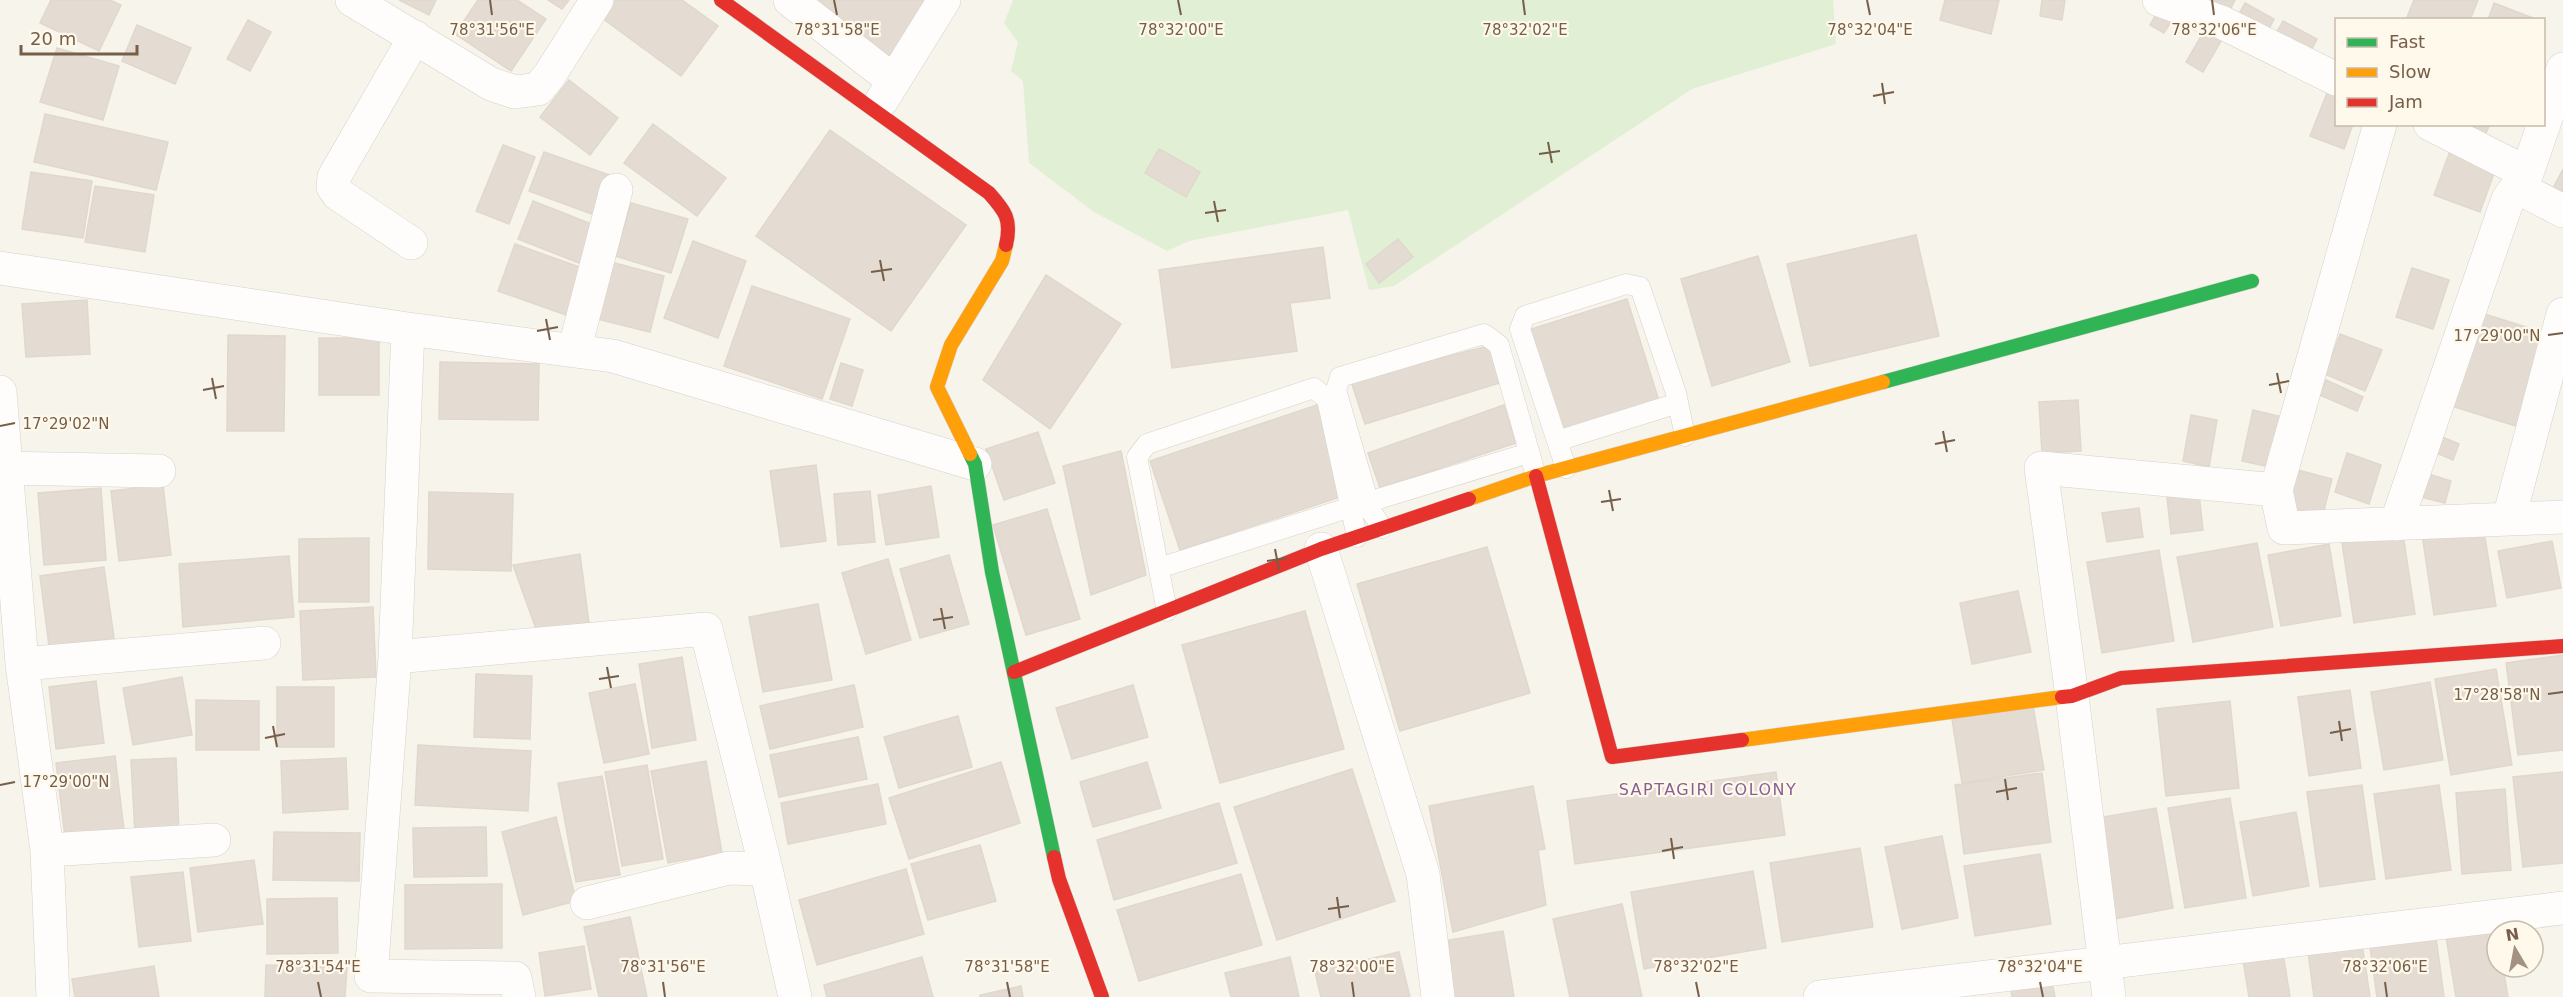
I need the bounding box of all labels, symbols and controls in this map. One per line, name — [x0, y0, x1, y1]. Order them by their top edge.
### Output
scale bar — [21, 18, 136, 56]
legend — [2335, 18, 2545, 126]
text: 78°31'56"E — [449, 21, 535, 39]
text: 78°31'58"E — [794, 21, 880, 39]
text: 78°32'00"E — [1138, 21, 1224, 39]
text: 78°32'02"E — [1482, 21, 1568, 39]
text: 78°32'04"E — [1827, 21, 1913, 39]
text: 78°32'06"E — [2171, 21, 2257, 39]
text: 20 m — [30, 28, 76, 49]
text: Fast — [2389, 31, 2425, 52]
text: Slow — [2389, 61, 2431, 82]
text: Jam — [2388, 91, 2423, 112]
text: 17°29'00"N — [2453, 327, 2541, 345]
text: 17°29'02"N — [22, 415, 110, 433]
text: 17°28'58"N — [2453, 686, 2541, 704]
text: 17°29'00"N — [22, 773, 110, 791]
district label: SAPTAGIRI COLONY — [1619, 780, 1797, 799]
north arrow — [2485, 919, 2545, 979]
text: N — [2504, 924, 2521, 945]
text: 78°31'54"E — [275, 958, 361, 976]
text: 78°31'56"E — [620, 958, 706, 976]
text: 78°31'58"E — [964, 958, 1050, 976]
text: 78°32'00"E — [1309, 958, 1395, 976]
text: 78°32'02"E — [1653, 958, 1739, 976]
text: 78°32'04"E — [1997, 958, 2083, 976]
text: 78°32'06"E — [2342, 958, 2428, 976]

